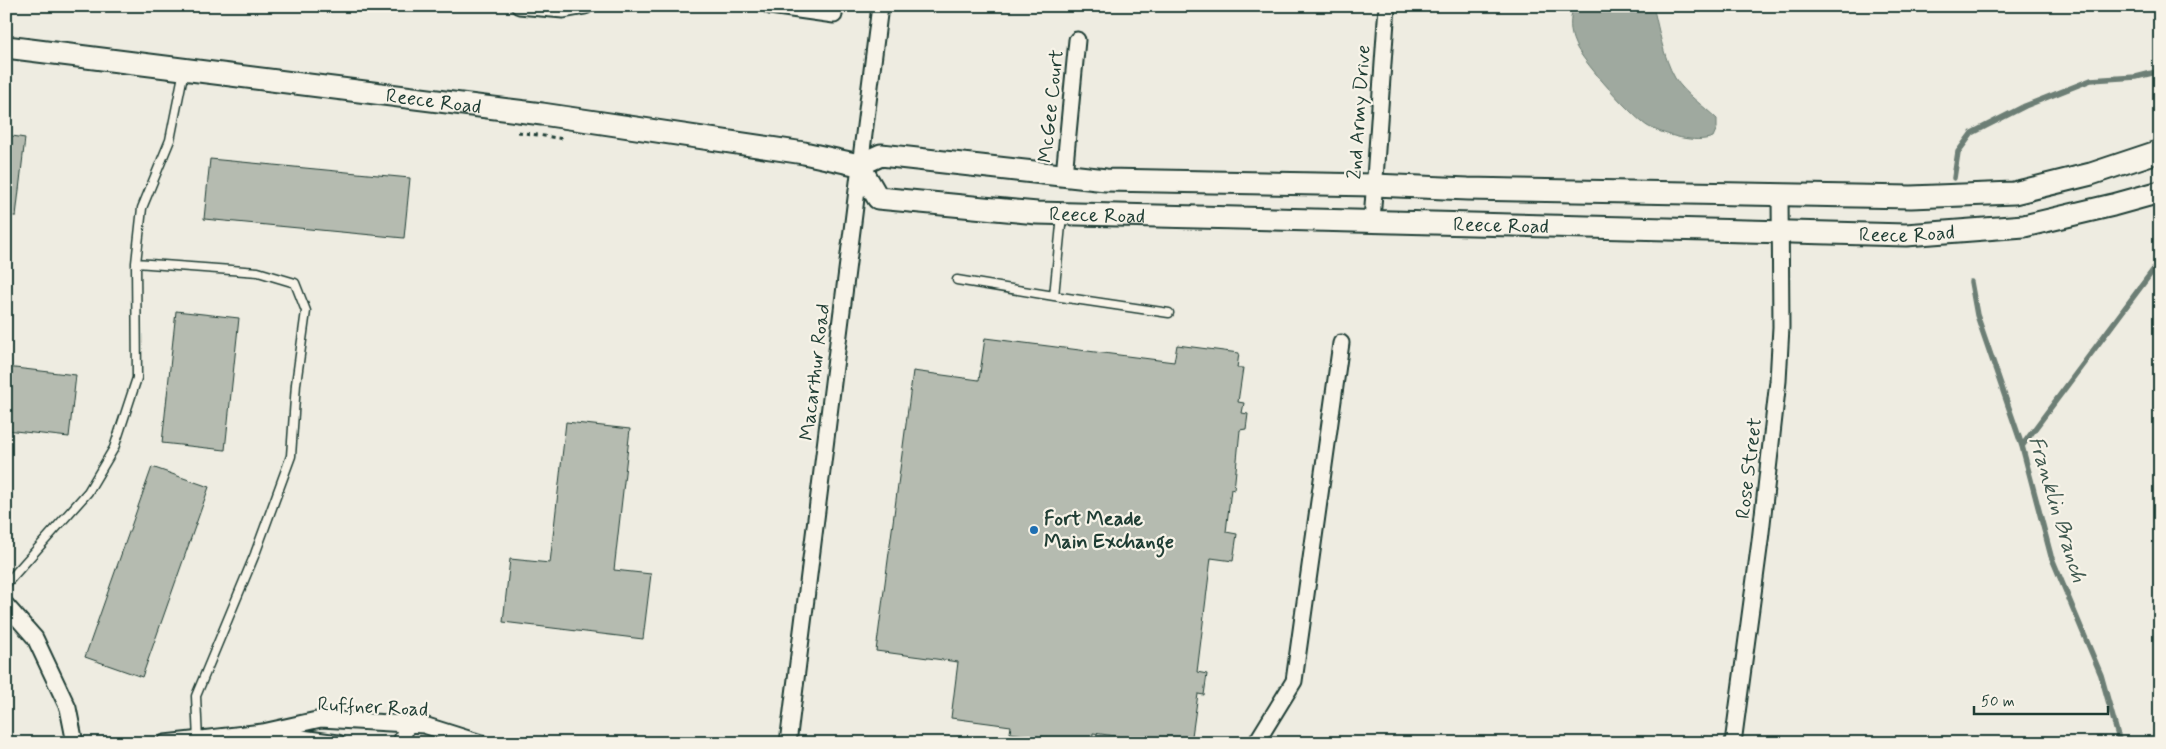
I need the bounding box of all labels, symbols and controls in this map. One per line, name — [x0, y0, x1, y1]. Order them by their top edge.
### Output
street label: 2nd Army Drive — [1341, 44, 1378, 180]
street label: McGee Court — [1032, 48, 1071, 164]
street label: Reece Road — [384, 83, 483, 121]
street label: Reece Road — [1049, 201, 1145, 231]
street label: Reece Road — [1453, 212, 1549, 241]
street label: Reece Road — [1859, 219, 1956, 250]
street label: Macarthur Road — [794, 302, 837, 442]
street label: Rose Street — [1730, 416, 1769, 520]
water label: Franklin Branch — [2022, 433, 2093, 586]
place label: Fort Meade Main Exchange — [1044, 506, 1174, 558]
marker: Fort Meade Main Exchange — [1028, 524, 1040, 536]
scale bar — [1974, 684, 2107, 716]
street label: Ruffner Road — [317, 691, 429, 724]
text: 50 m — [1981, 692, 2015, 712]

